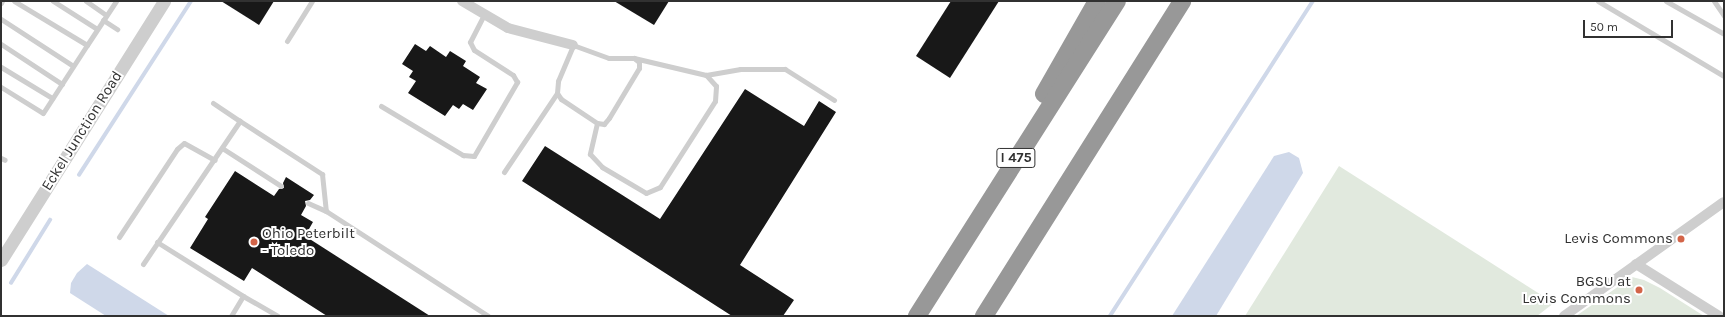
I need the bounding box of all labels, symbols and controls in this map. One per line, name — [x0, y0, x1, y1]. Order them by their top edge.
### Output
scale bar — [1585, 12, 1675, 38]
text: 50 m — [1590, 20, 1618, 34]
street label: Eckel Junction Road — [38, 68, 126, 194]
road number: I 475 — [996, 146, 1036, 170]
place label: Ohio Peterbilt - Toledo — [262, 224, 355, 259]
place label: Levis Commons — [1564, 230, 1673, 248]
marker: Levis Commons — [1676, 234, 1686, 244]
marker: Ohio Peterbilt - Toledo — [249, 237, 259, 247]
place label: BGSU at Levis Commons — [1522, 272, 1631, 307]
marker: BGSU at Levis Commons — [1634, 285, 1644, 295]

